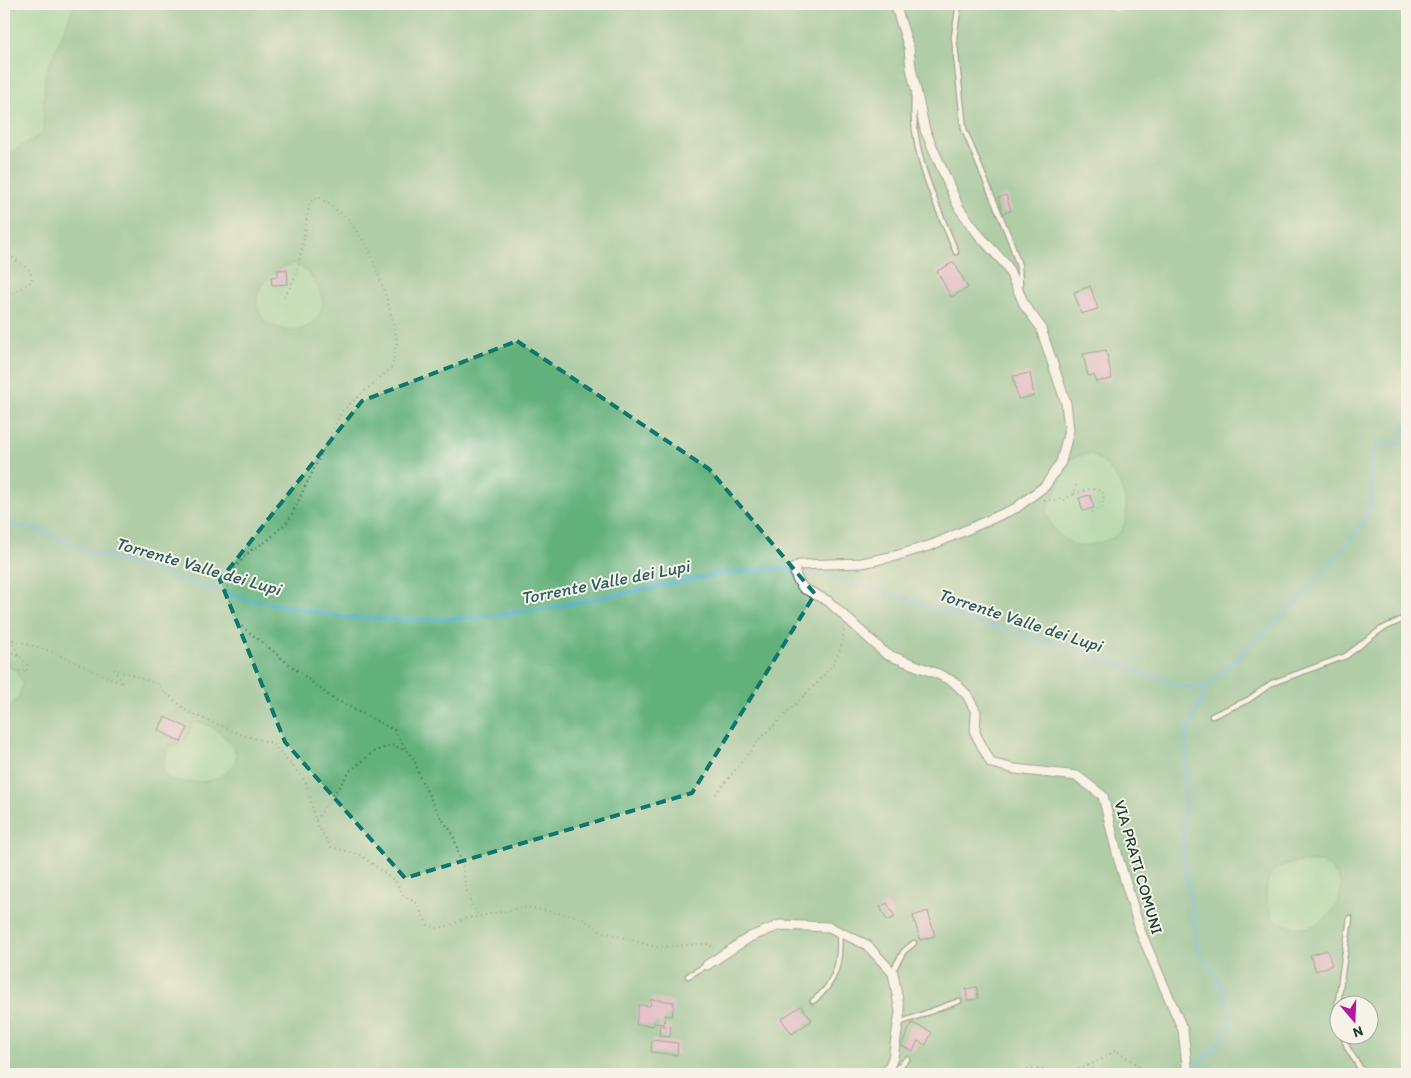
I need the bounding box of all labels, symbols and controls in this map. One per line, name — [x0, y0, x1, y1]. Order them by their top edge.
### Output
water label: Torrente Valle dei Lupi — [113, 532, 286, 601]
water label: Torrente Valle dei Lupi — [519, 554, 694, 609]
water label: Torrente Valle dei Lupi — [935, 583, 1107, 658]
street label: VIA PRATI COMUNI — [1110, 798, 1167, 936]
north arrow — [1328, 996, 1378, 1046]
text: N — [1351, 1022, 1365, 1041]

